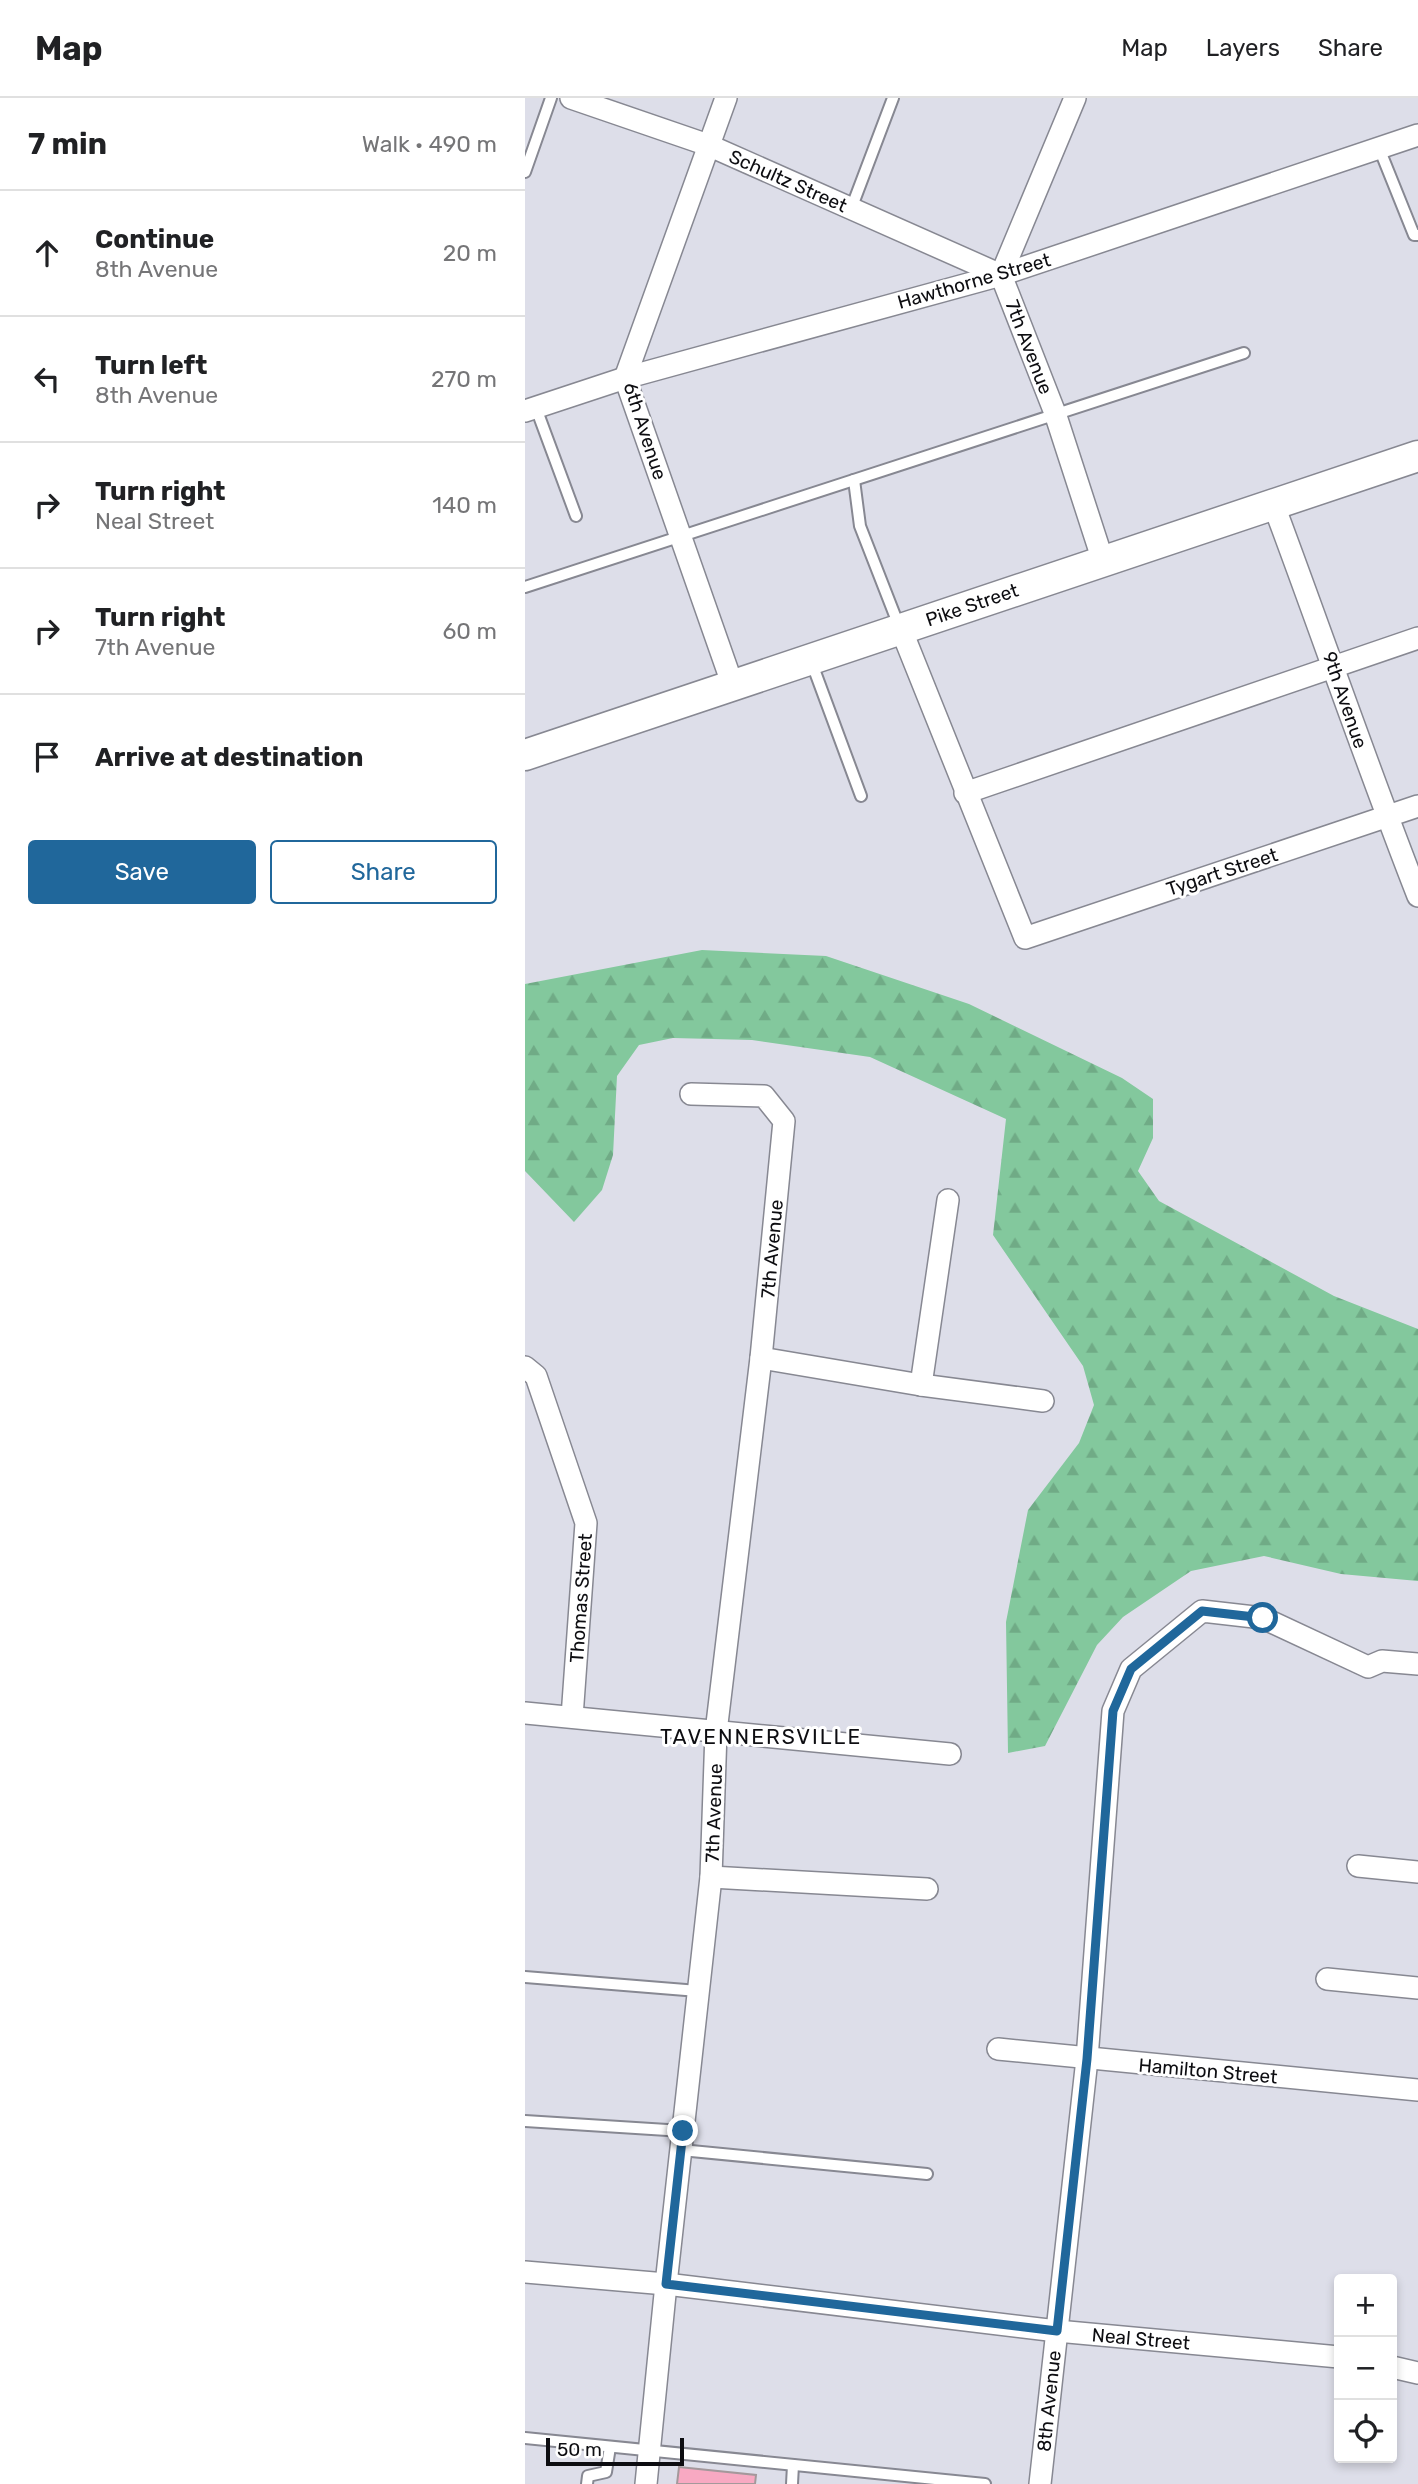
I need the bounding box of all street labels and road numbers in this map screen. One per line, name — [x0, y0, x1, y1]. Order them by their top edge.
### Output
street label: Schultz Street — [725, 145, 851, 217]
street label: Hawthorne Street — [895, 248, 1054, 314]
street label: 7th Avenue — [1000, 296, 1058, 398]
street label: 6th Avenue — [618, 379, 672, 483]
street label: Pike Street — [923, 578, 1022, 632]
street label: 9th Avenue — [1318, 649, 1372, 751]
street label: Tygart Street — [1163, 843, 1281, 901]
street label: 7th Avenue — [756, 1198, 788, 1300]
street label: Thomas Street — [565, 1532, 597, 1664]
street label: 7th Avenue — [701, 1763, 727, 1863]
street label: Hamilton Street — [1137, 2053, 1279, 2089]
street label: Neal Street — [1091, 2323, 1192, 2355]
street label: 8th Avenue — [1032, 2349, 1066, 2453]

